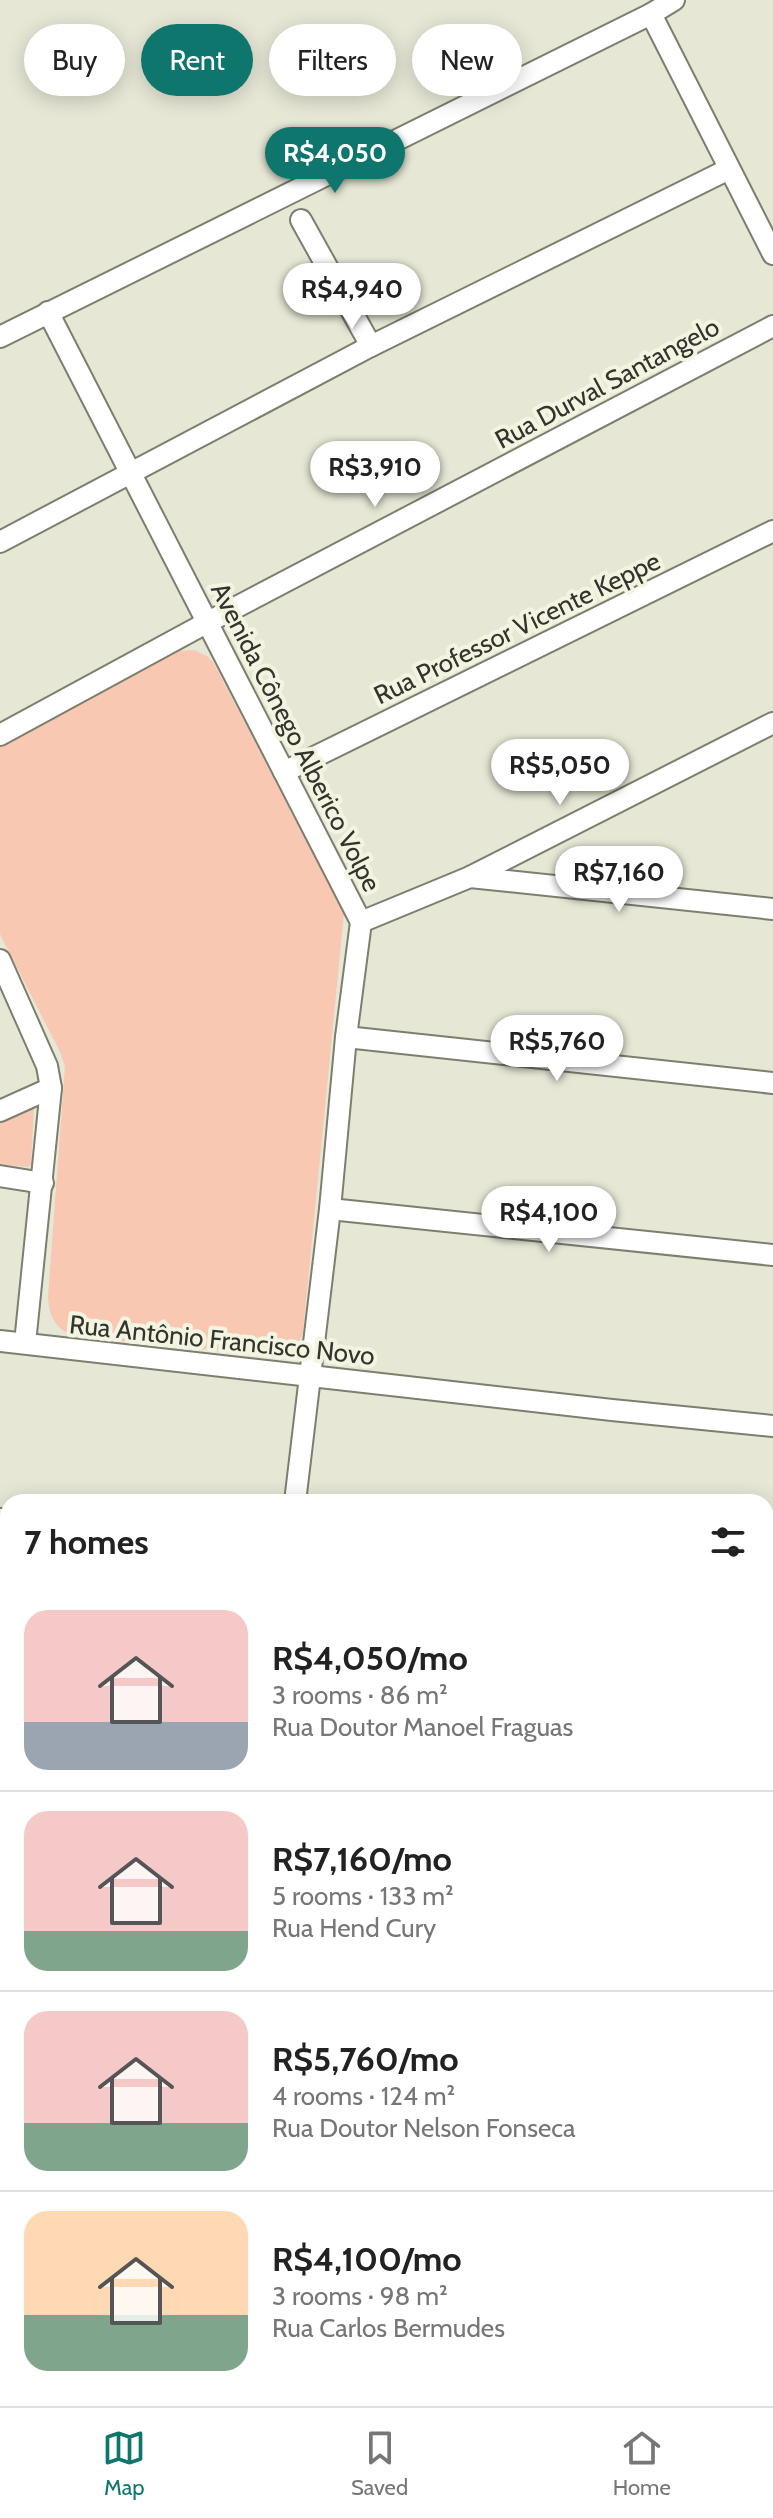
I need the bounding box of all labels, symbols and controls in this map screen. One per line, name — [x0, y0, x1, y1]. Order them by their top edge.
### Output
chip: Buy — [24, 24, 125, 96]
chip: Rent — [141, 24, 253, 96]
chip: Filters — [269, 24, 396, 96]
chip: New — [412, 24, 522, 96]
pin: R$4,050 — [261, 127, 409, 195]
text: R$4,050 — [283, 137, 387, 169]
pin: R$4,940 — [278, 263, 426, 331]
text: R$4,940 — [301, 273, 403, 305]
street label: Rua Durval Santangelo — [489, 310, 725, 456]
pin: R$3,910 — [301, 441, 449, 509]
text: R$3,910 — [328, 451, 422, 483]
street label: Rua Professor Vicente Keppe — [369, 545, 665, 711]
street label: Avenida Cônego Alberico Volpe — [204, 577, 388, 897]
pin: R$5,050 — [486, 739, 634, 807]
text: R$5,050 — [509, 749, 611, 781]
pin: R$7,160 — [545, 846, 693, 914]
text: R$7,160 — [573, 856, 665, 888]
pin: R$5,760 — [483, 1015, 631, 1083]
text: R$5,760 — [508, 1025, 606, 1057]
pin: R$4,100 — [475, 1186, 623, 1254]
text: R$4,100 — [499, 1196, 599, 1228]
street label: Rua Antônio Francisco Novo — [68, 1308, 376, 1372]
icon: filters — [706, 1520, 750, 1564]
text: 7 homes — [24, 1521, 149, 1563]
text: R$4,050/mo — [272, 1637, 468, 1679]
icon: home — [88, 1642, 184, 1738]
text: 3 rooms · 86 m² — [272, 1679, 448, 1711]
text: Rua Doutor Manoel Fraguas — [272, 1711, 573, 1743]
text: R$7,160/mo — [272, 1838, 452, 1880]
icon: home — [88, 1843, 184, 1939]
text: 5 rooms · 133 m² — [272, 1880, 454, 1912]
text: Rua Hend Cury — [272, 1912, 436, 1944]
text: R$5,760/mo — [272, 2038, 459, 2080]
icon: home — [88, 2043, 184, 2139]
text: 4 rooms · 124 m² — [272, 2080, 455, 2112]
text: Rua Doutor Nelson Fonseca — [272, 2112, 576, 2144]
text: R$4,100/mo — [272, 2238, 462, 2280]
icon: home — [88, 2243, 184, 2339]
text: 3 rooms · 98 m² — [272, 2280, 448, 2312]
text: Rua Carlos Bermudes — [272, 2312, 505, 2344]
tab: Map — [102, 2426, 146, 2501]
tab: Saved — [351, 2426, 408, 2501]
tab: Home — [613, 2426, 671, 2501]

